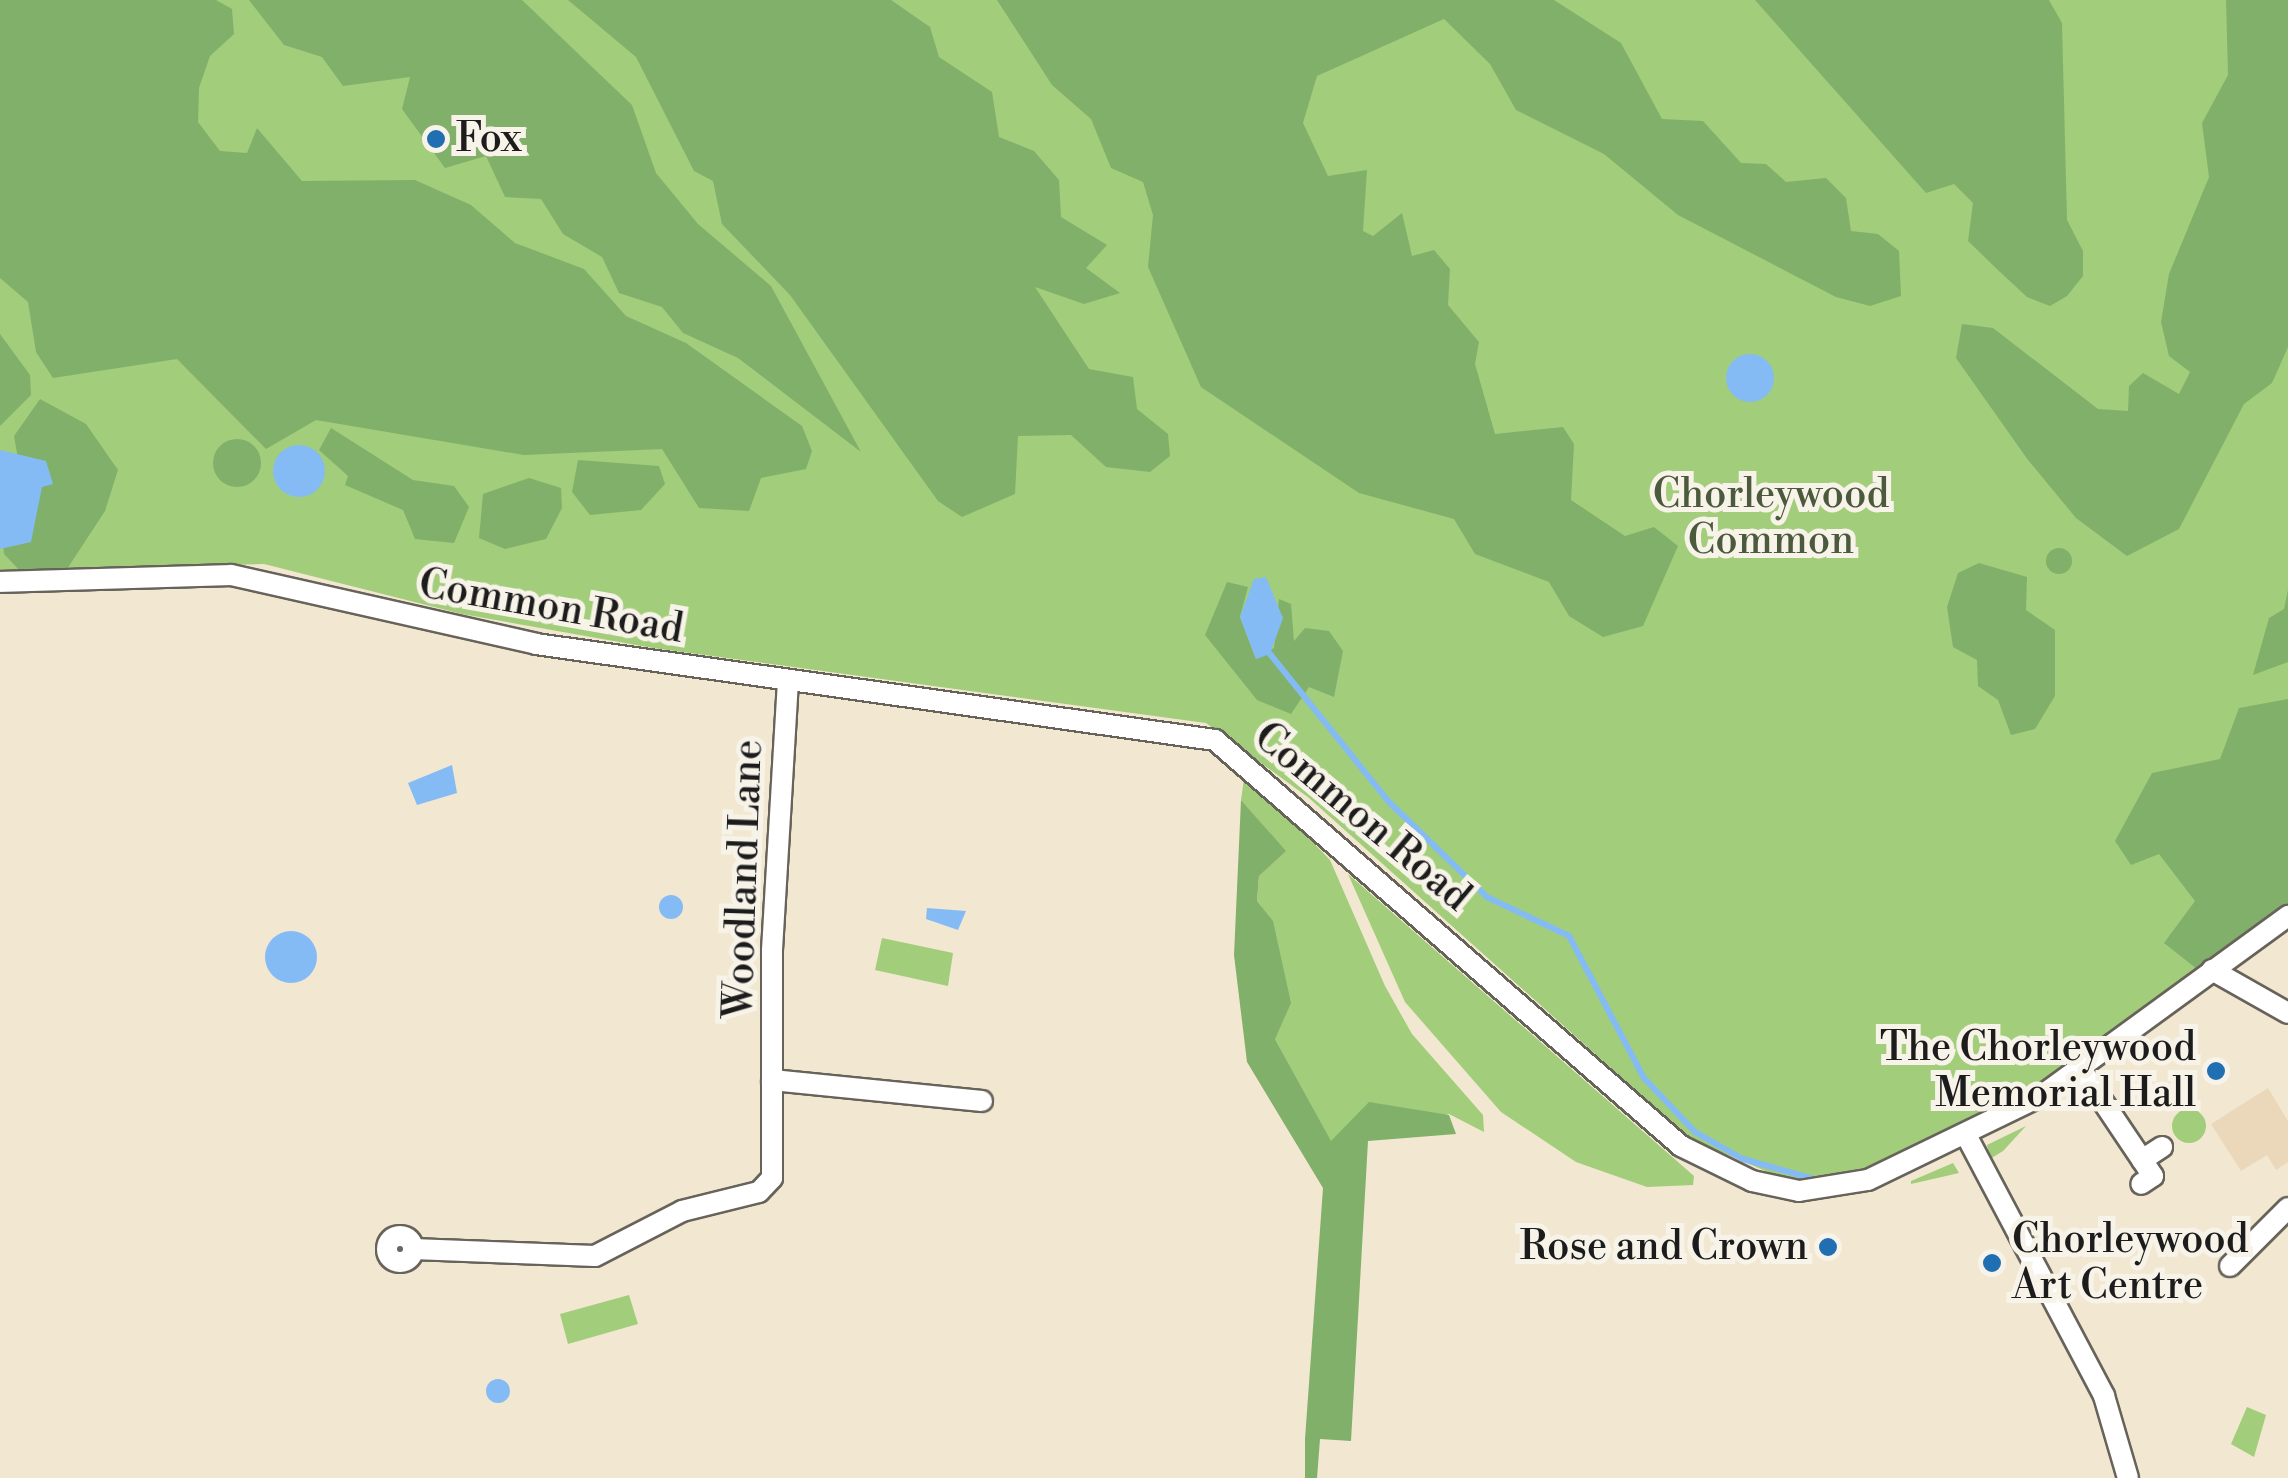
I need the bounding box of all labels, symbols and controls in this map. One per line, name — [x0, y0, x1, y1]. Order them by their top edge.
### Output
place label: Fox — [456, 115, 521, 163]
marker: Fox — [425, 128, 447, 150]
park label: Chorleywood Common — [1653, 471, 1889, 565]
street label: Common Road — [415, 560, 687, 654]
street label: Common Road — [1244, 713, 1480, 921]
street label: Woodland Lane — [715, 739, 773, 1019]
place label: The Chorleywood Memorial Hall — [1880, 1024, 2196, 1118]
marker: The Chorleywood Memorial Hall — [2205, 1060, 2227, 1082]
place label: Chorleywood Art Centre — [2012, 1216, 2249, 1310]
place label: Rose and Crown — [1520, 1223, 1808, 1271]
marker: Rose and Crown — [1817, 1236, 1839, 1258]
marker: Chorleywood Art Centre — [1981, 1252, 2003, 1274]

